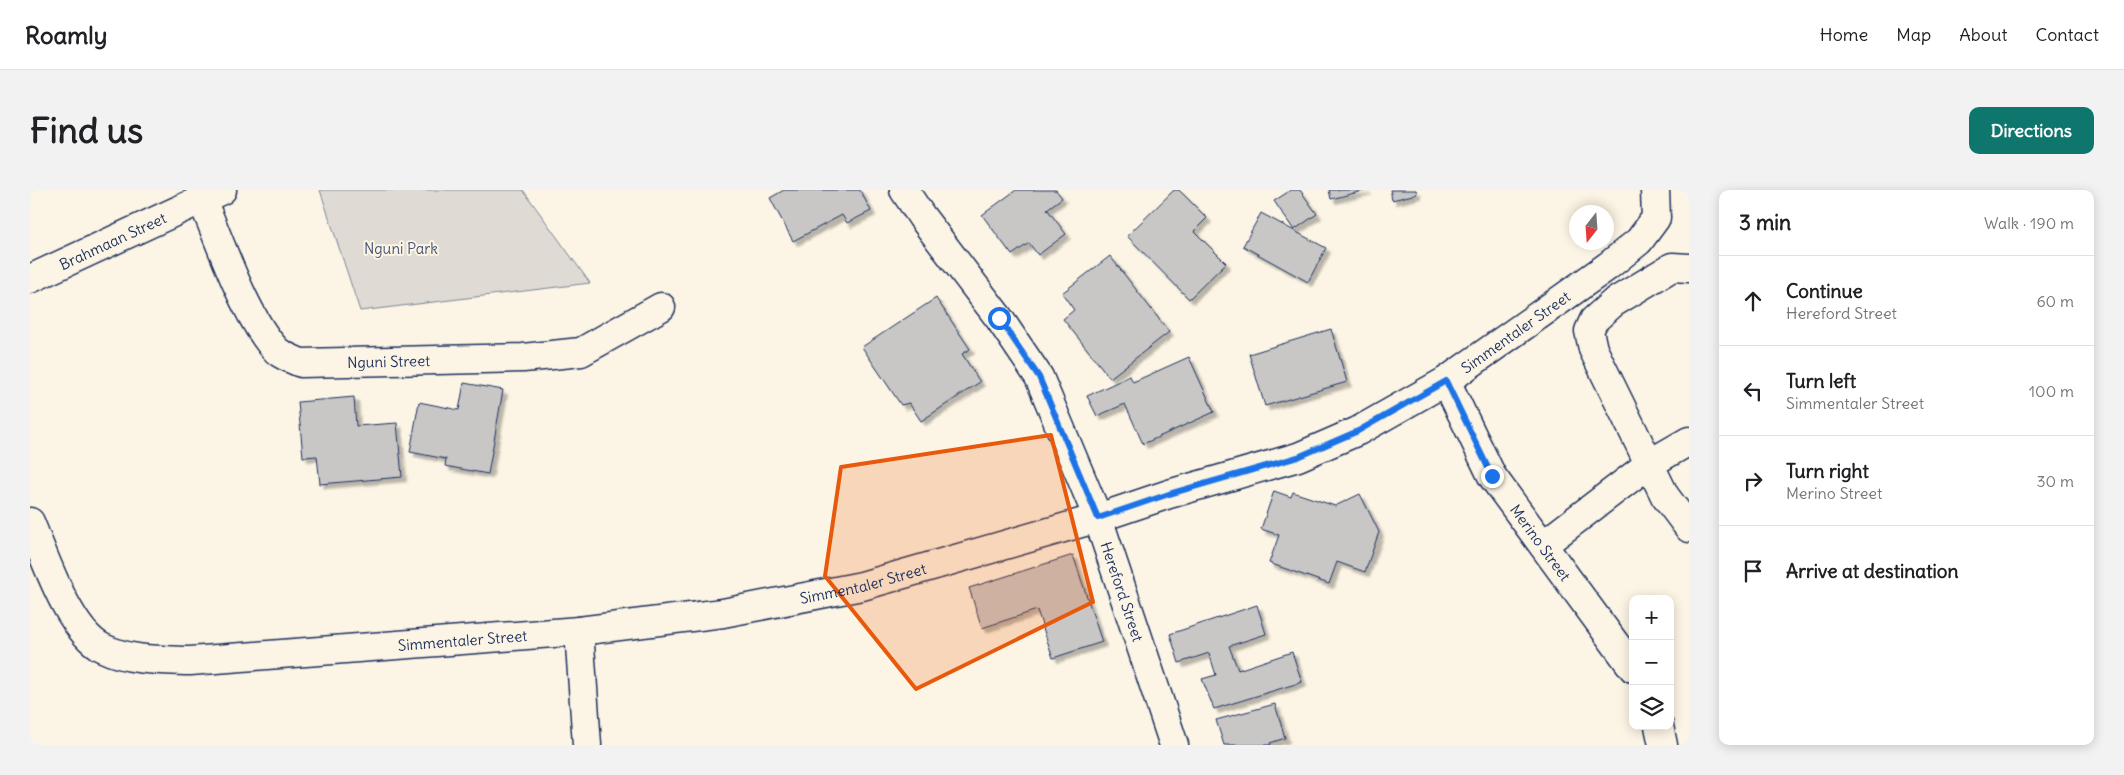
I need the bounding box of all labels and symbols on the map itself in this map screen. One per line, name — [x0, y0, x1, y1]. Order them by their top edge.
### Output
north arrow — [1569, 205, 1614, 250]
street label: Brahmaan Street — [56, 208, 169, 274]
park label: Nguni Park — [364, 239, 438, 258]
street label: Simmentaler Street — [1457, 287, 1574, 377]
route start — [988, 307, 1011, 330]
street label: Nguni Street — [347, 351, 430, 371]
route end — [1481, 465, 1504, 488]
street label: Merino Street — [1506, 500, 1575, 585]
street label: Hereford Street — [1097, 539, 1148, 644]
street label: Simmentaler Street — [798, 559, 928, 607]
street label: Simmentaler Street — [397, 626, 528, 654]

